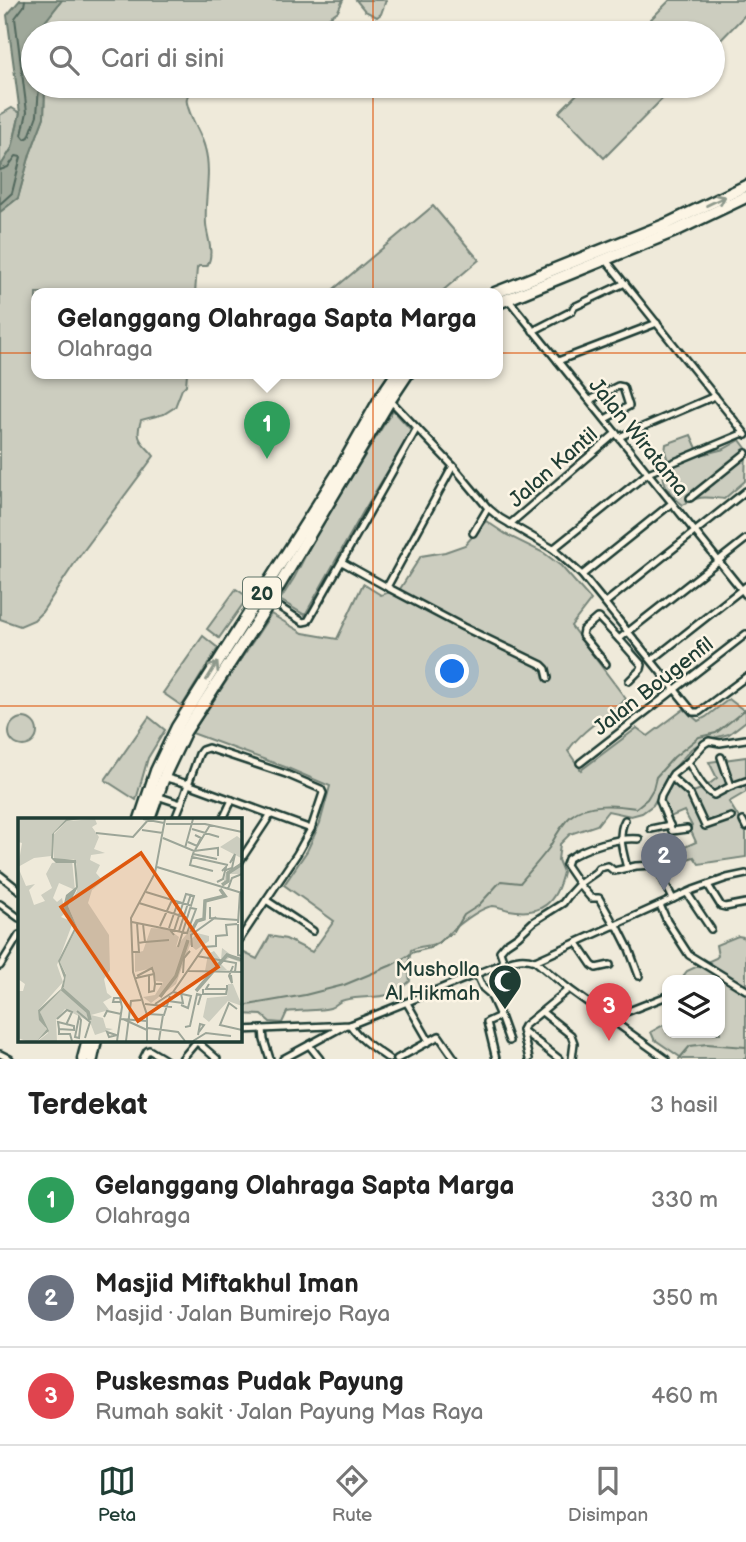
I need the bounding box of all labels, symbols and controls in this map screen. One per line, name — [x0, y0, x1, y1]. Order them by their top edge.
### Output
search box — [21, 21, 725, 98]
icon: search — [45, 41, 83, 79]
text: Cari di sini — [101, 44, 224, 75]
one-way arrow — [705, 193, 726, 207]
popup — [31, 288, 503, 379]
text: Gelanggang Olahraga Sapta Marga — [57, 304, 477, 335]
text: Olahraga — [57, 335, 153, 363]
street label: Jalan Wiratama — [583, 373, 694, 501]
pin: 1 — [244, 401, 290, 459]
street label: Jalan Kantil — [504, 422, 603, 513]
road number: 20 — [243, 578, 281, 608]
street label: Jalan Bougenfil — [588, 632, 718, 741]
your location — [435, 654, 469, 688]
one-way arrow — [206, 661, 220, 681]
inset map — [18, 818, 242, 1042]
pin: 2 — [641, 833, 687, 891]
place label: Musholla Al Hikmah — [385, 957, 480, 1006]
mosque icon: Musholla Al Hikmah — [486, 962, 524, 1011]
map controls — [662, 975, 725, 1038]
button: layers — [662, 975, 725, 1038]
pin: 3 — [586, 983, 632, 1041]
text: Terdekat — [28, 1087, 147, 1123]
text: 3 hasil — [650, 1091, 718, 1119]
text: Gelanggang Olahraga Sapta Marga — [95, 1171, 514, 1202]
text: 1 — [46, 1186, 56, 1214]
text: 330 m — [651, 1186, 718, 1214]
text: Olahraga — [95, 1202, 190, 1230]
text: Masjid Miftakhul Iman — [95, 1269, 359, 1300]
text: 2 — [44, 1284, 58, 1312]
text: 350 m — [652, 1284, 718, 1312]
text: Masjid · Jalan Bumirejo Raya — [95, 1300, 390, 1328]
text: Puskesmas Pudak Payung — [95, 1367, 404, 1398]
text: 3 — [44, 1382, 58, 1410]
text: 460 m — [651, 1382, 718, 1410]
text: Rumah sakit · Jalan Payung Mas Raya — [95, 1398, 484, 1426]
tab: Peta — [98, 1462, 136, 1527]
tab: Rute — [332, 1462, 372, 1527]
tab: Disimpan — [568, 1462, 648, 1527]

